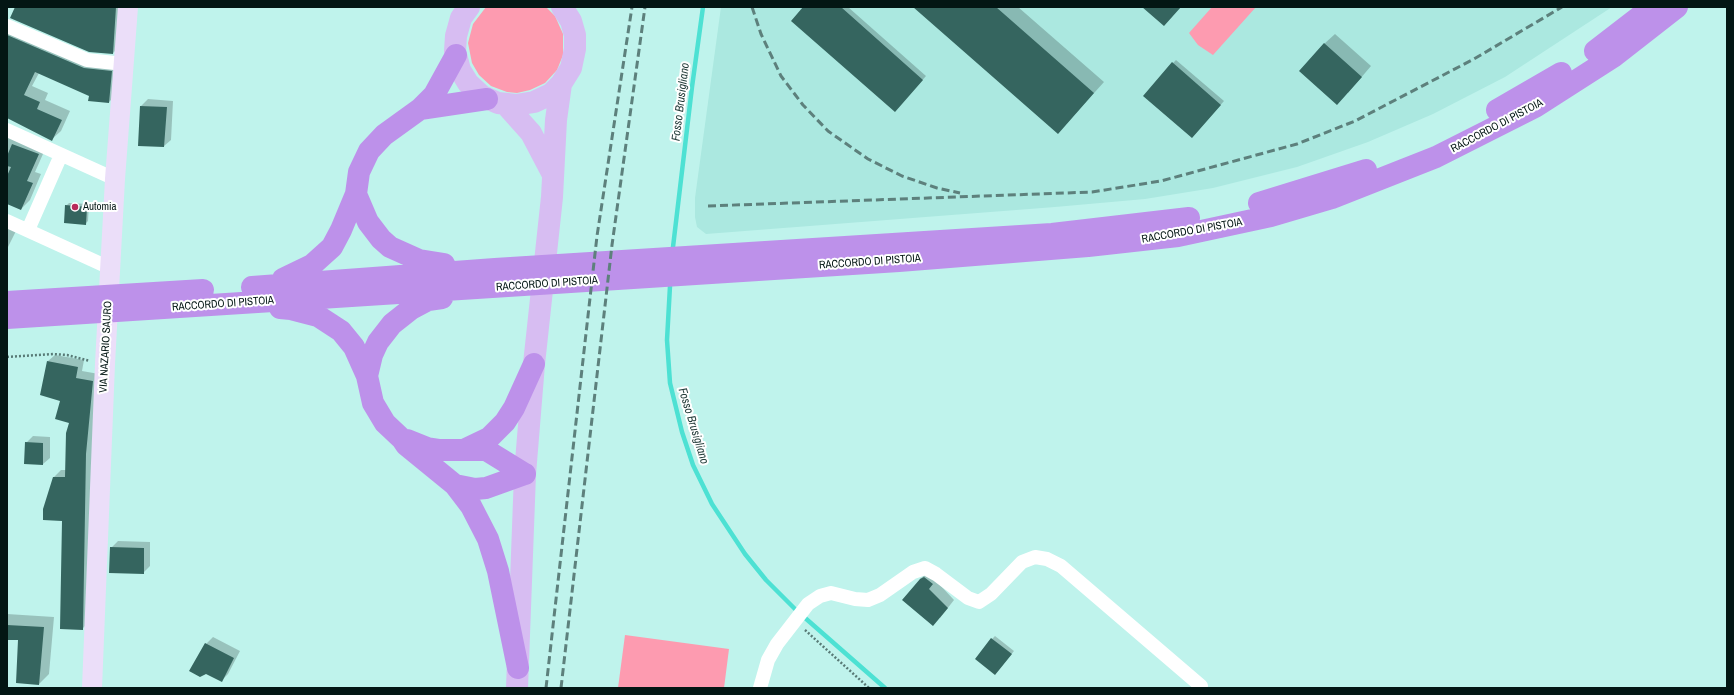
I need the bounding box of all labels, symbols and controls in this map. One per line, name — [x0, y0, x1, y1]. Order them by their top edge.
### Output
water label: Fosso Brusigliano — [669, 62, 693, 142]
street label: RACCORDO DI PISTOIA — [1449, 96, 1545, 156]
place label: Automia — [83, 200, 117, 214]
marker: Automia — [70, 202, 80, 212]
street label: RACCORDO DI PISTOIA — [1141, 216, 1243, 246]
street label: RACCORDO DI PISTOIA — [819, 252, 921, 272]
street label: RACCORDO DI PISTOIA — [496, 274, 598, 294]
street label: RACCORDO DI PISTOIA — [172, 294, 274, 314]
street label: VIA NAZARIO SAURO — [97, 301, 115, 393]
water label: Fosso Brusigliano — [675, 386, 711, 466]

